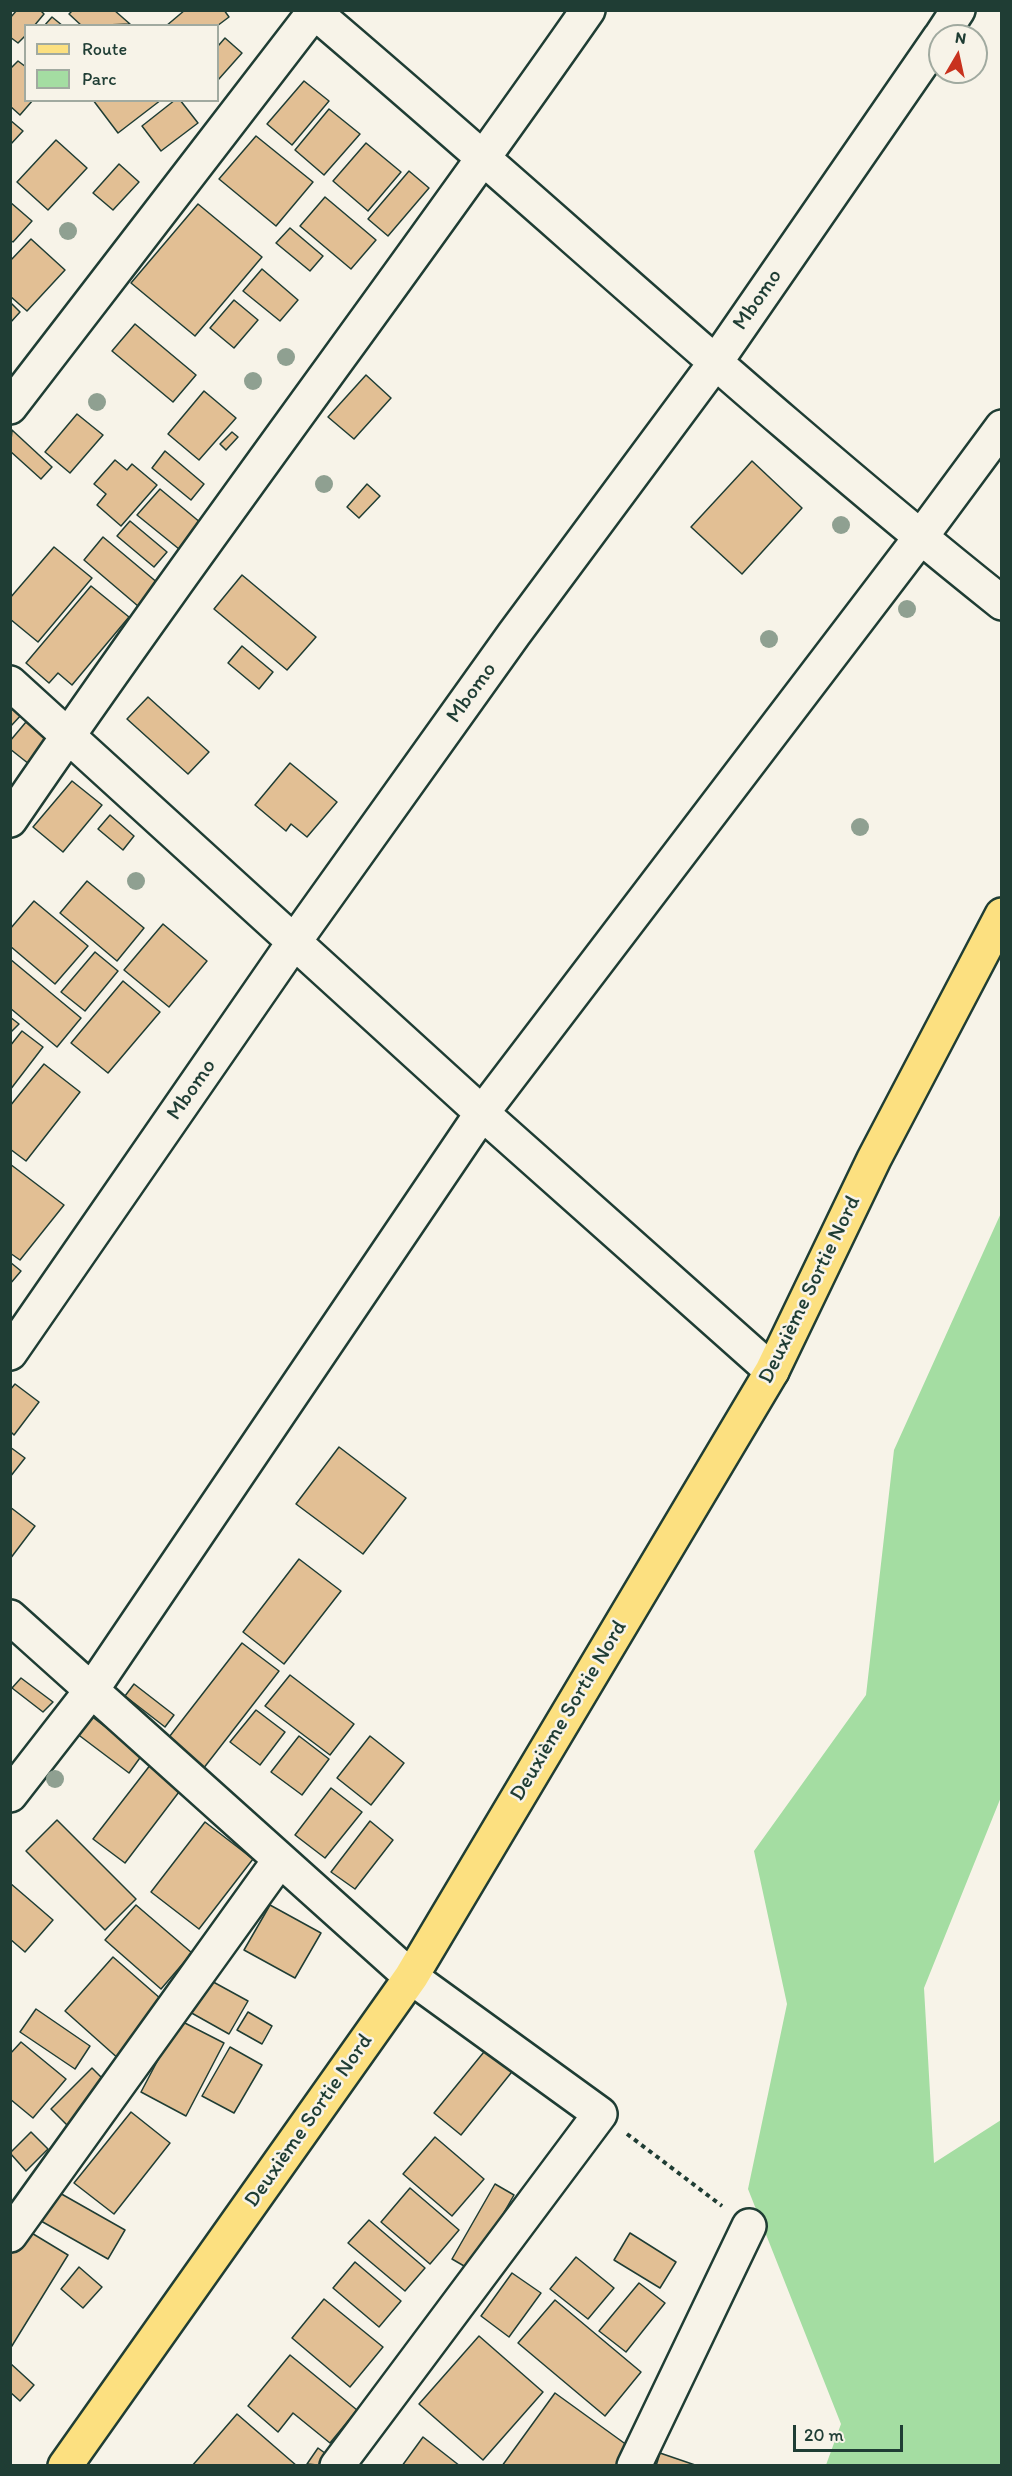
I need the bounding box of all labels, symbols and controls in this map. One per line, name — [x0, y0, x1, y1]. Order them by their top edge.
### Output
legend — [24, 24, 219, 102]
north arrow — [928, 24, 988, 84]
text: N — [954, 27, 967, 48]
text: Route — [82, 38, 127, 60]
text: Parc — [82, 68, 116, 90]
street label: Mbomo — [727, 264, 789, 336]
street label: Mbomo — [441, 657, 503, 729]
street label: Mbomo — [161, 1054, 223, 1126]
street label: Deuxième Sortie Nord — [753, 1192, 867, 1388]
street label: Deuxième Sortie Nord — [505, 1616, 633, 1806]
street label: Deuxième Sortie Nord — [239, 2029, 379, 2213]
scale bar — [796, 2413, 906, 2451]
text: 20 m — [804, 2424, 844, 2446]

